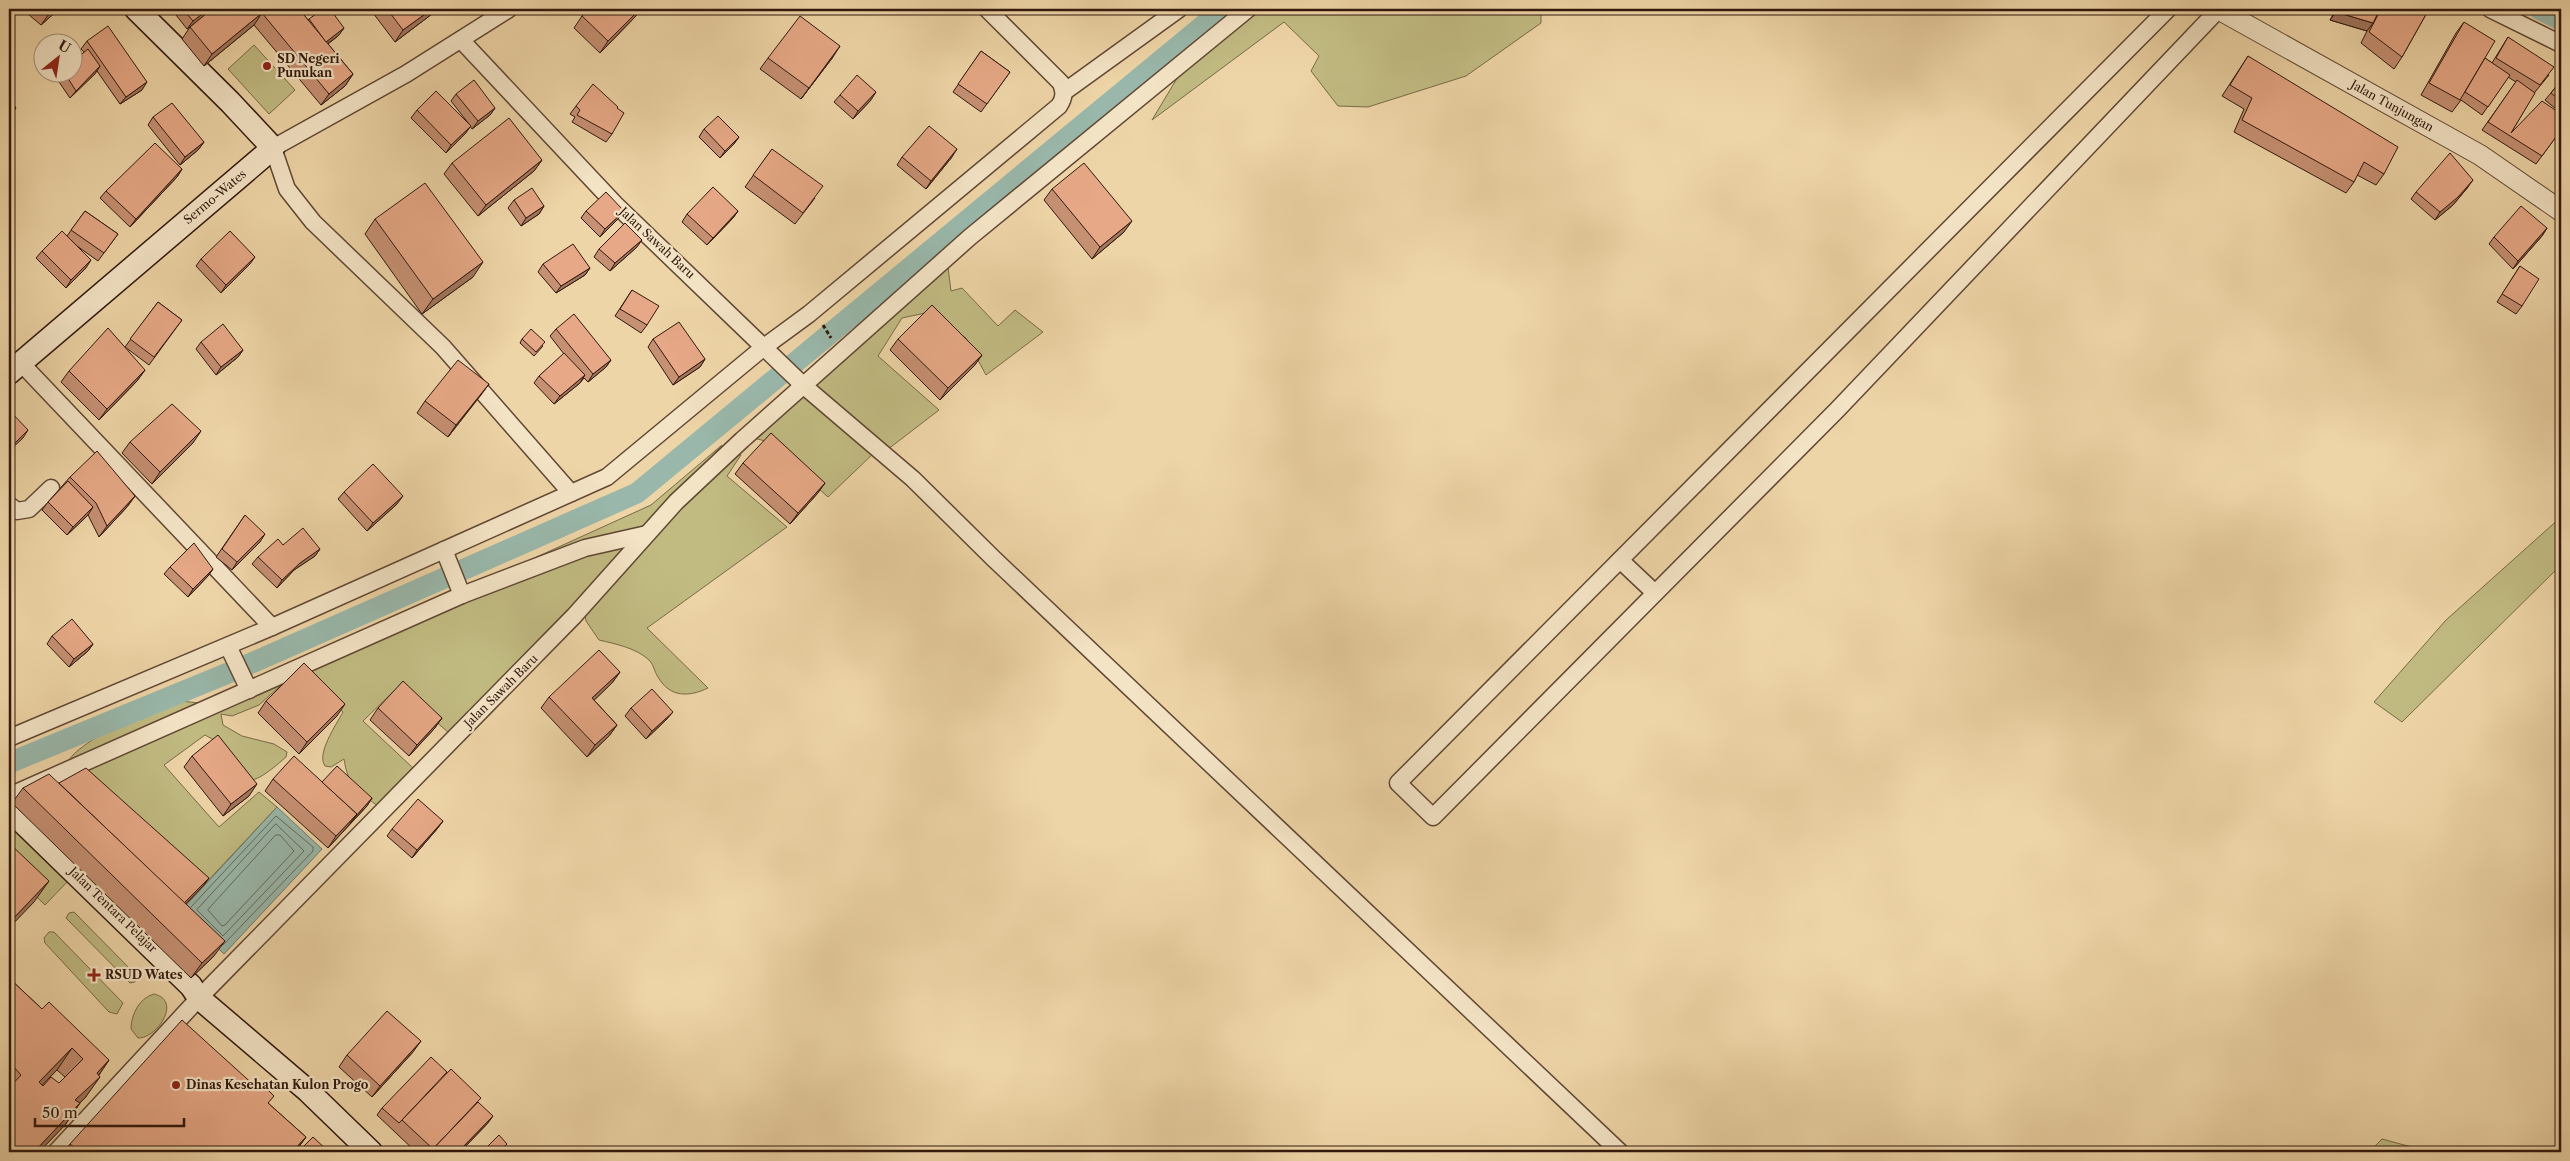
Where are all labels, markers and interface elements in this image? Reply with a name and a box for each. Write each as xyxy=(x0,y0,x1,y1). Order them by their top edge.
north arrow xyxy=(32,32,82,82)
text: U xyxy=(55,36,74,58)
place label: SD Negeri Punukan xyxy=(277,51,340,80)
marker: SD Negeri Punukan xyxy=(261,60,273,72)
street label: Jalan Tunjungan xyxy=(2346,76,2437,135)
street label: Sermo-Wates xyxy=(180,166,249,227)
street label: Jalan Sawah Baru xyxy=(615,202,699,282)
street label: Jalan Sawah Baru xyxy=(459,650,541,732)
street label: Jalan Tentara Pelajar xyxy=(65,862,161,956)
place label: RSUD Wates xyxy=(105,967,183,982)
marker: RSUD Wates xyxy=(87,968,101,982)
place label: Dinas Kesehatan Kulon Progo xyxy=(186,1077,369,1092)
marker: Dinas Kesehatan Kulon Progo xyxy=(170,1079,182,1091)
scale bar xyxy=(35,1096,184,1128)
text: 50 m xyxy=(42,1103,78,1122)

